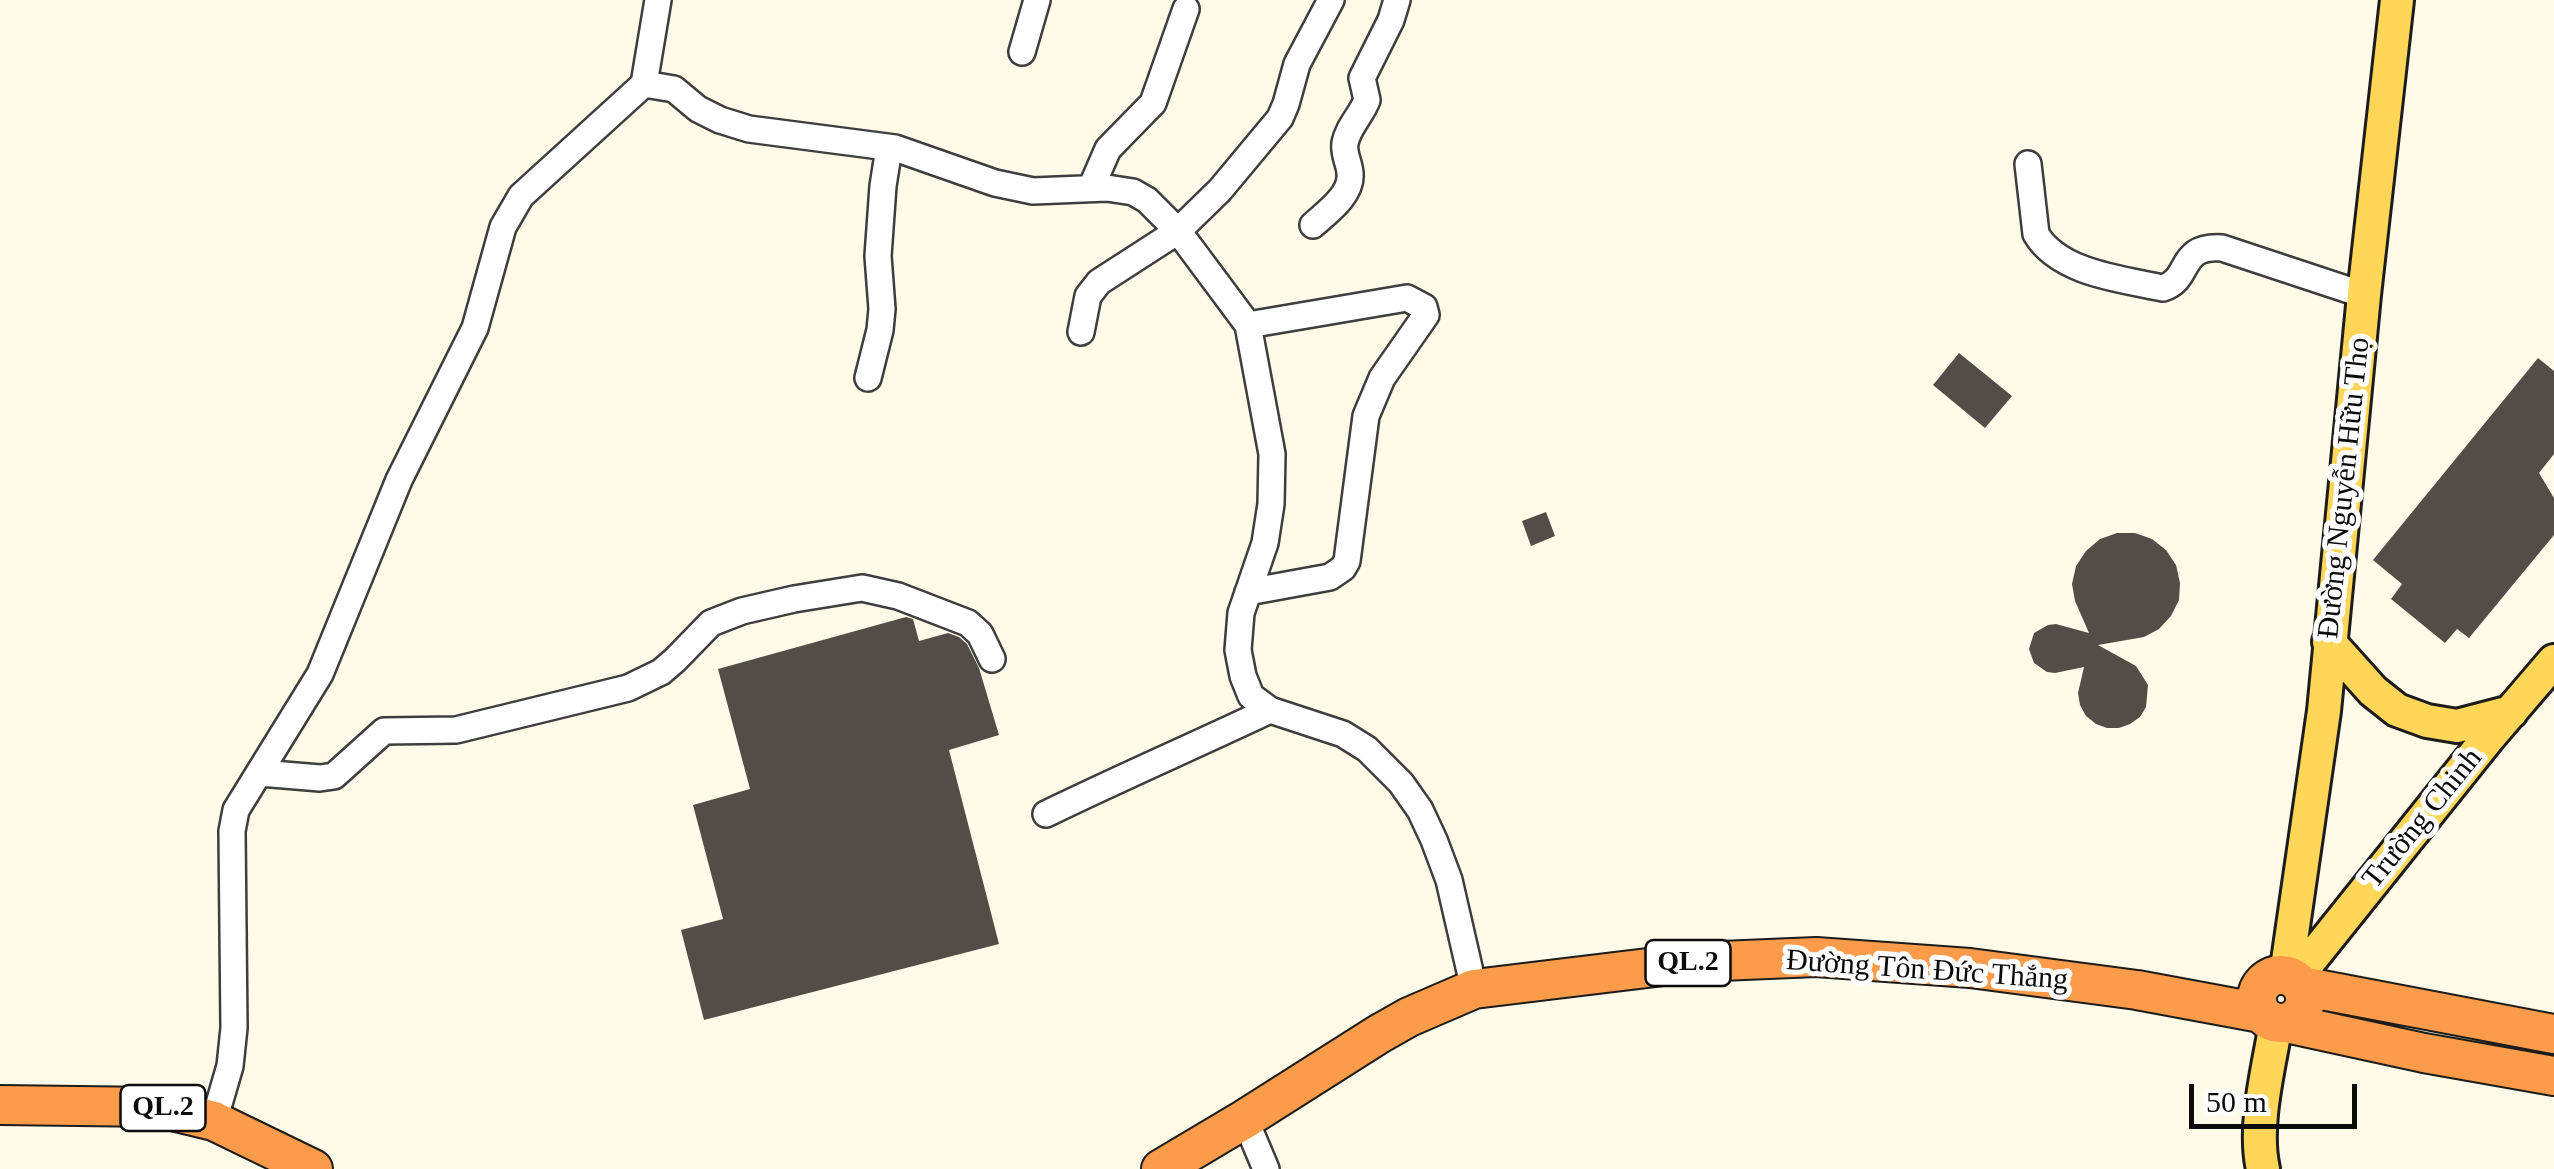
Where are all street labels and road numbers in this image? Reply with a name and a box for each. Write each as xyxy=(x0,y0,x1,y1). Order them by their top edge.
street label: Đường Nguyễn Hữu Thọ xyxy=(2311,336,2379,640)
street label: Trường Chinh xyxy=(2355,742,2491,896)
road number: QL.2 xyxy=(1646,940,1730,986)
street label: Đường Tôn Đức Thắng xyxy=(1785,943,2069,999)
road number: QL.2 xyxy=(120,1085,206,1131)

